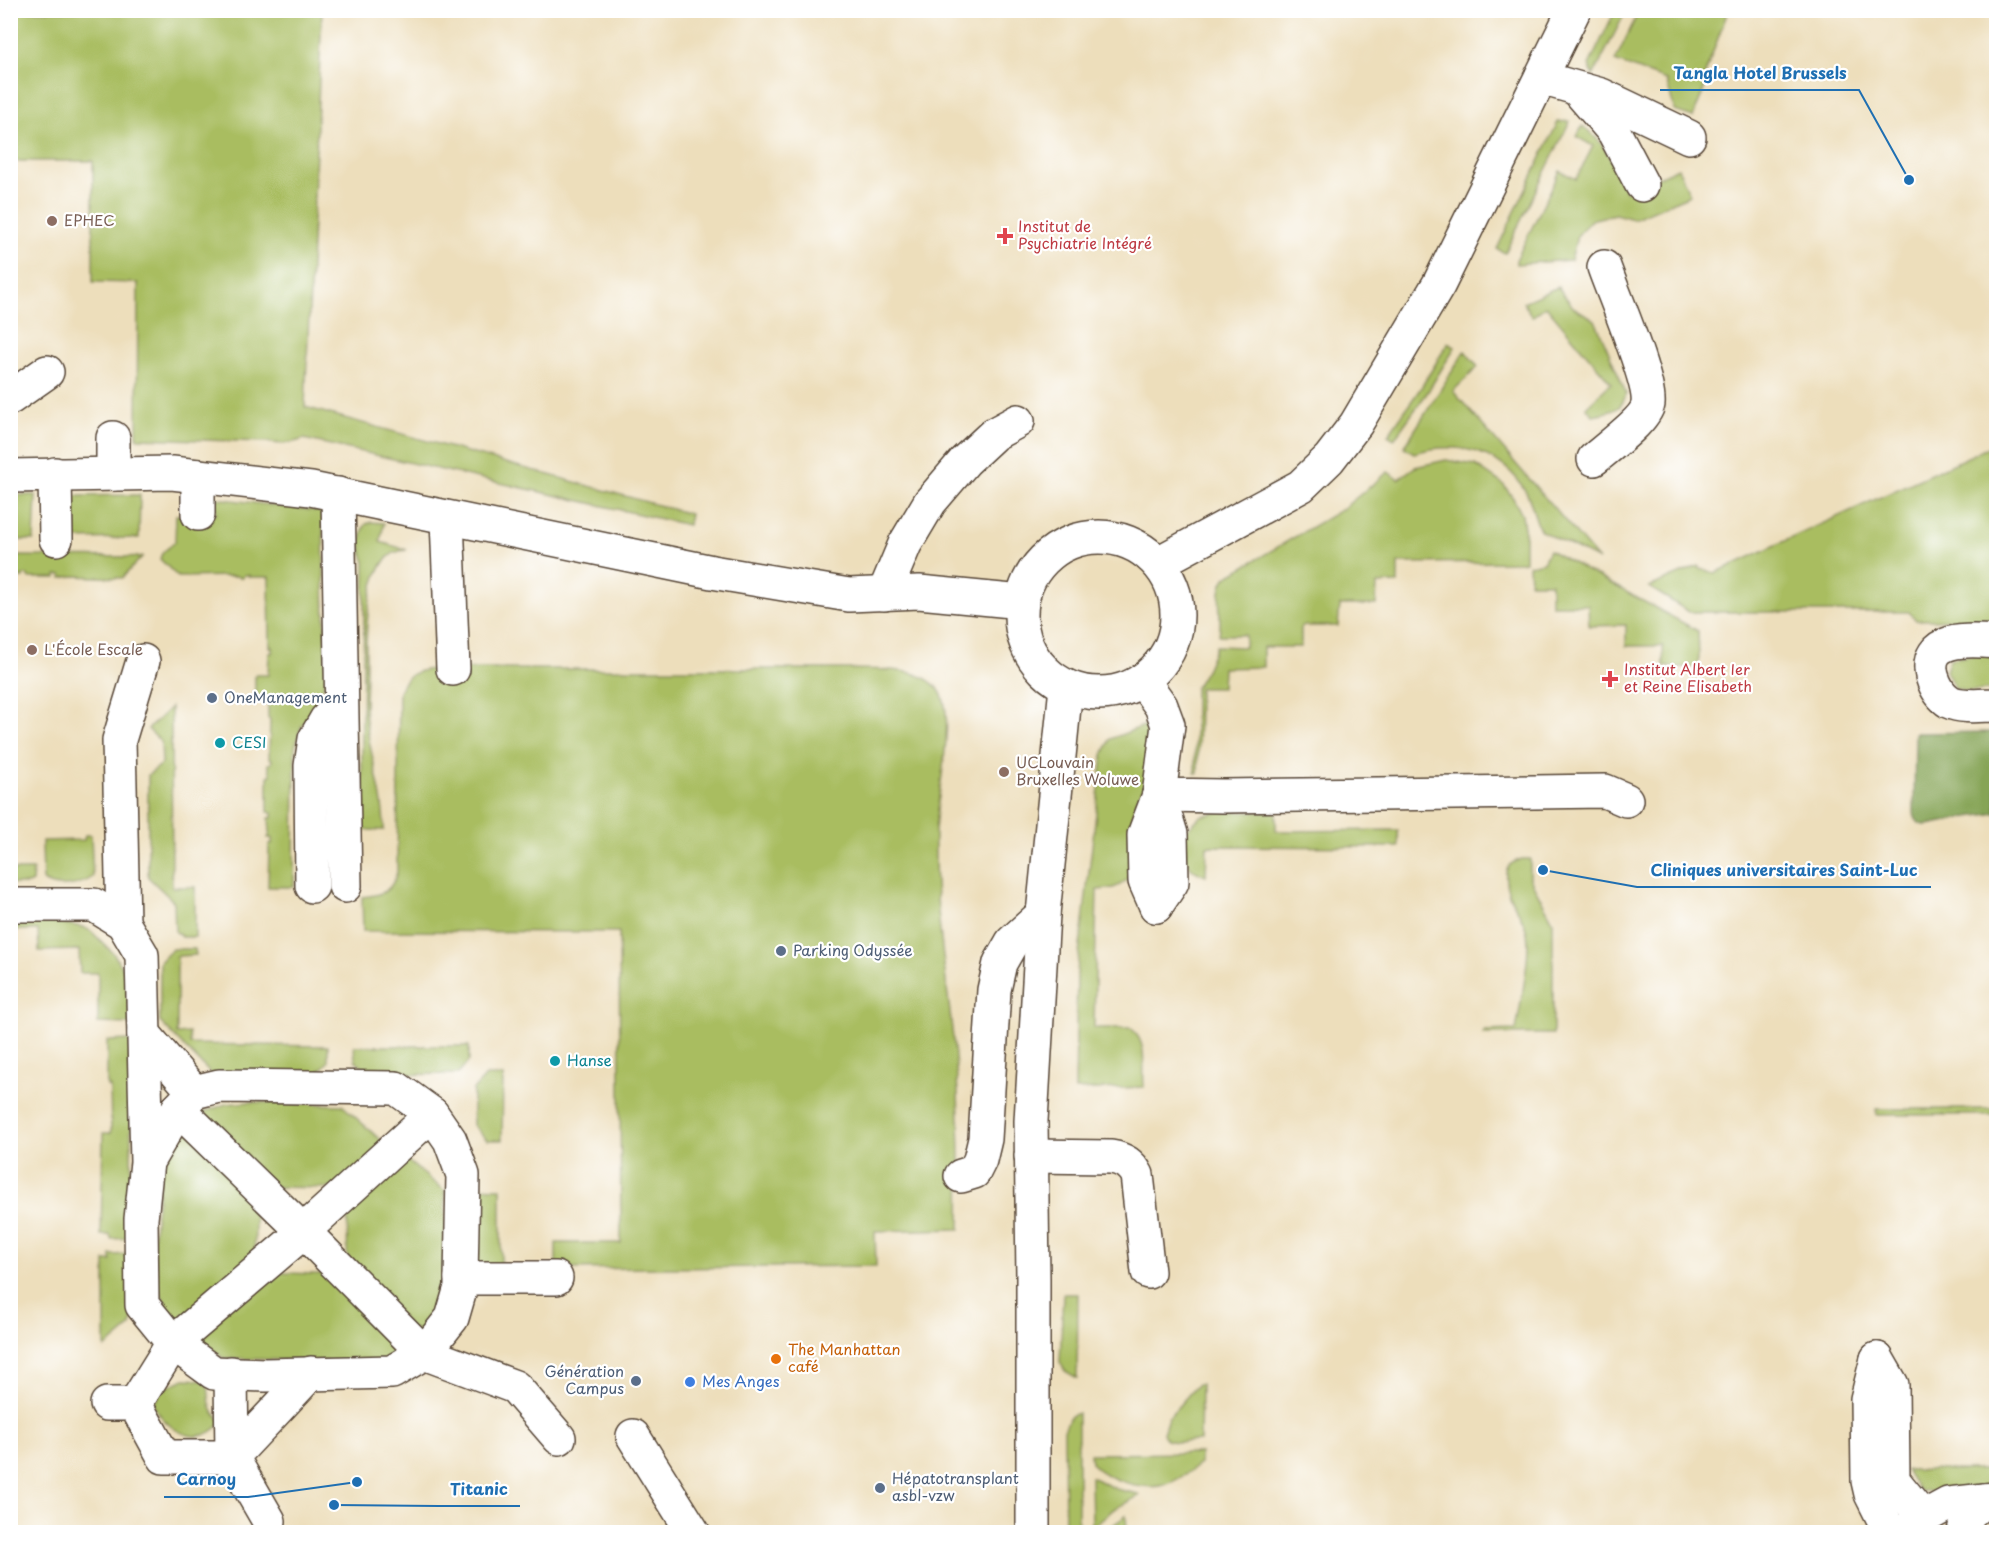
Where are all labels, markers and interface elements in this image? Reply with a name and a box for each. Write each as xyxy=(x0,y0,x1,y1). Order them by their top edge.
callout: Tangla Hotel Brussels xyxy=(1660,56,1859,90)
text: Tangla Hotel Brussels xyxy=(1673,60,1847,84)
place label: EPHEC xyxy=(64,208,115,231)
marker: EPHEC xyxy=(45,214,59,228)
place label: Institut de Psychiatrie Intégré xyxy=(1018,214,1152,254)
marker: Institut de Psychiatrie Intégré xyxy=(996,227,1014,245)
place label: L'École Escale xyxy=(44,637,143,660)
marker: L'École Escale xyxy=(25,643,39,657)
place label: Institut Albert Ier et Reine Elisabeth xyxy=(1624,657,1752,697)
marker: Institut Albert Ier et Reine Elisabeth xyxy=(1601,670,1619,688)
place label: OneManagement xyxy=(224,685,347,708)
marker: OneManagement xyxy=(205,691,219,705)
place label: CESI xyxy=(232,730,267,753)
marker: CESI xyxy=(213,736,227,750)
place label: UCLouvain Bruxelles Woluwe xyxy=(1016,750,1139,790)
marker: UCLouvain Bruxelles Woluwe xyxy=(997,765,1011,779)
callout: Cliniques universitaires Saint-Luc xyxy=(1637,853,1931,887)
text: Cliniques universitaires Saint-Luc xyxy=(1651,857,1918,881)
place label: Parking Odyssée xyxy=(793,938,913,961)
marker: Parking Odyssée xyxy=(774,944,788,958)
place label: Hanse xyxy=(567,1048,612,1071)
marker: Hanse xyxy=(548,1054,562,1068)
place label: The Manhattan café xyxy=(788,1337,901,1377)
marker: The Manhattan café xyxy=(769,1352,783,1366)
place label: Génération Campus xyxy=(544,1359,624,1399)
place label: Mes Anges xyxy=(702,1369,780,1392)
marker: Génération Campus xyxy=(629,1374,643,1388)
marker: Mes Anges xyxy=(683,1375,697,1389)
callout: Carnoy xyxy=(164,1463,248,1497)
text: Carnoy xyxy=(176,1466,236,1490)
place label: Hépatotransplant asbl-vzw xyxy=(892,1466,1019,1506)
callout: Titanic xyxy=(438,1472,520,1506)
text: Titanic xyxy=(450,1476,508,1500)
marker: Hépatotransplant asbl-vzw xyxy=(873,1481,887,1495)

